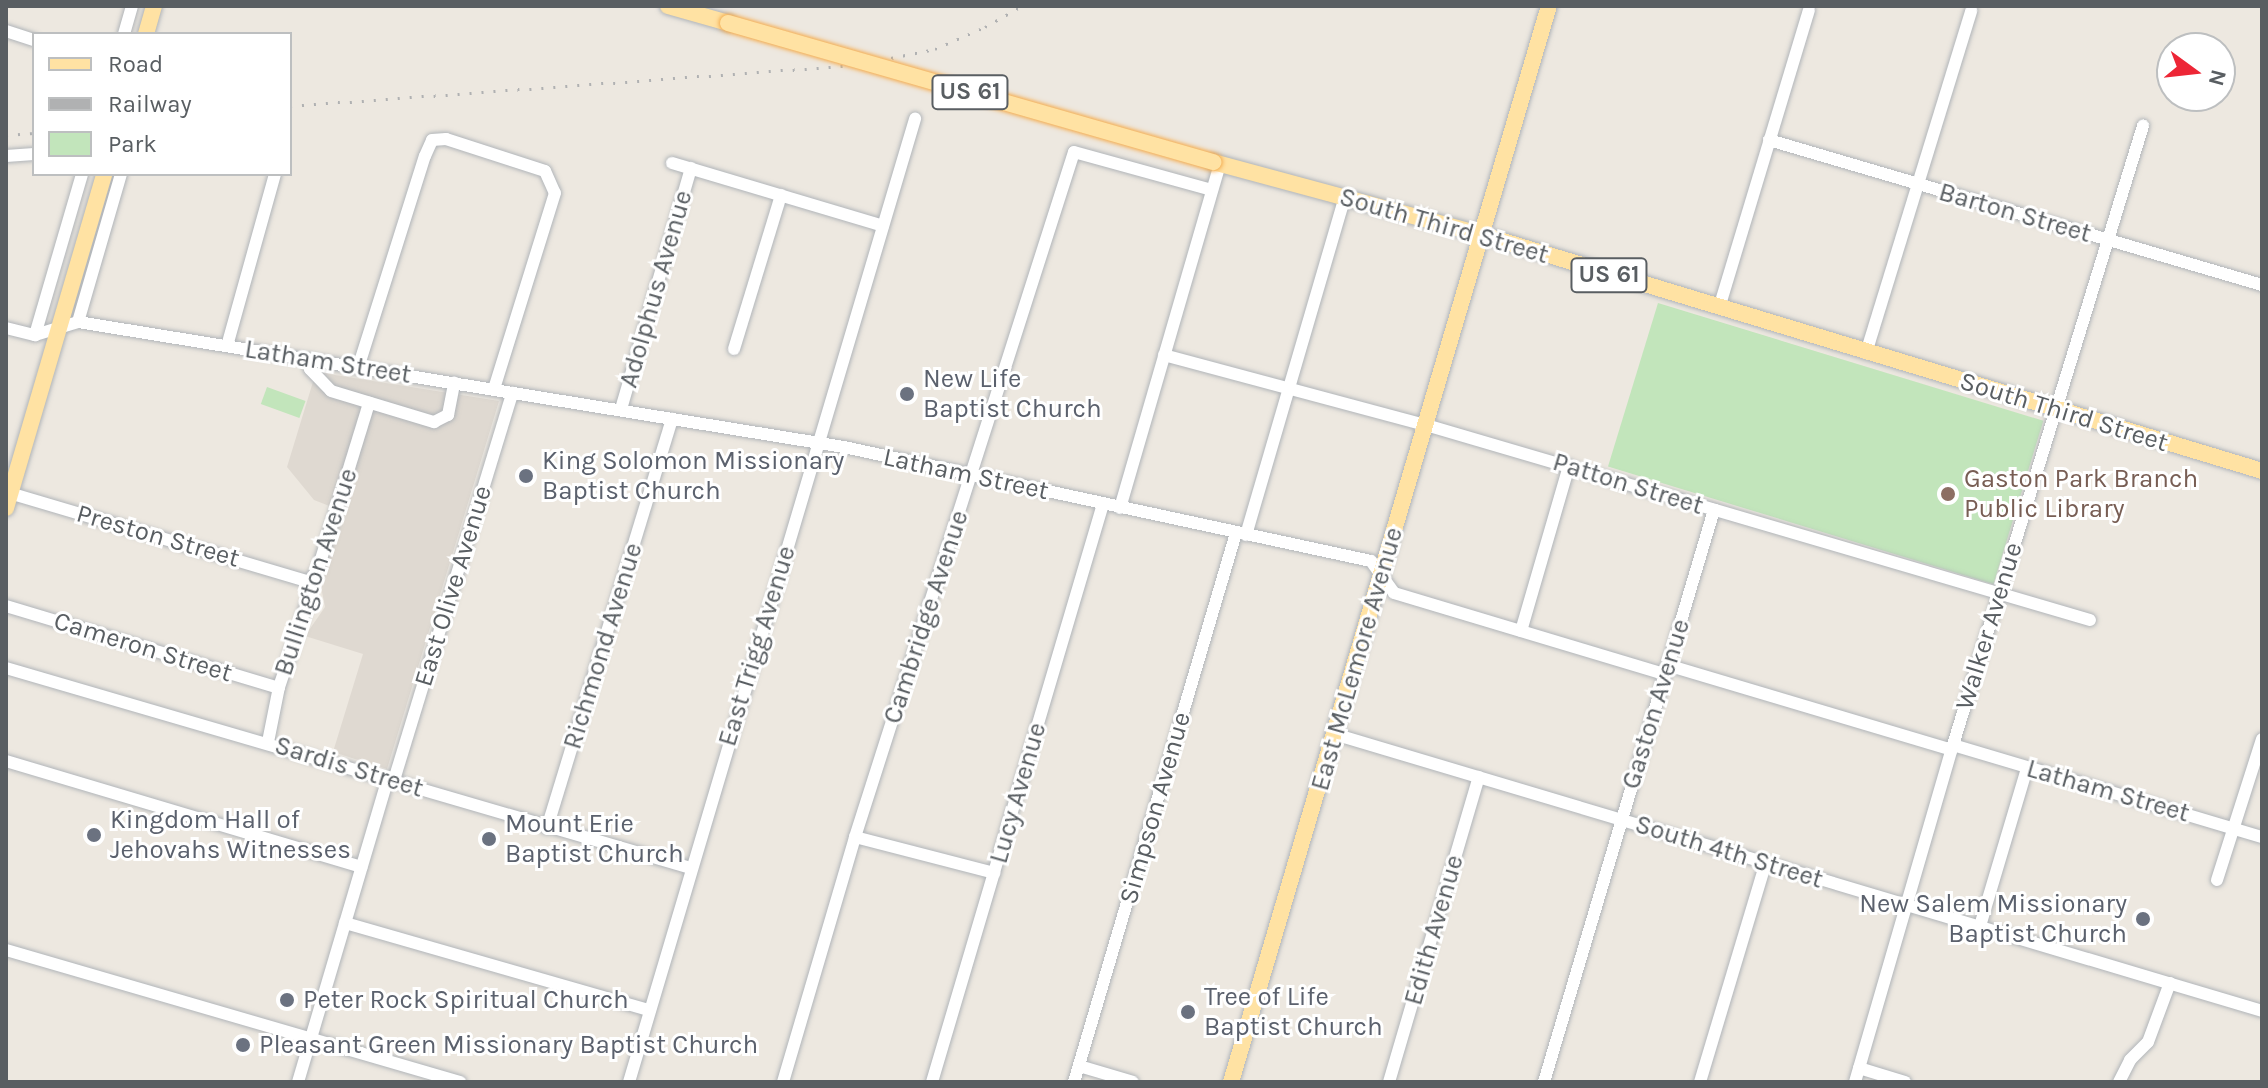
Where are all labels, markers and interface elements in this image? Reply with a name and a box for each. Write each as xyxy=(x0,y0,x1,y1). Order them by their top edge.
legend xyxy=(32,32,292,176)
north arrow xyxy=(2156,32,2236,112)
text: Road xyxy=(108,50,163,78)
text: N xyxy=(2203,67,2232,89)
road number: US 61 xyxy=(930,72,1010,112)
text: Railway xyxy=(108,90,192,118)
text: Park xyxy=(108,130,157,158)
street label: Barton Street xyxy=(1935,176,2095,250)
street label: South Third Street xyxy=(1336,181,1552,271)
street label: Adolphus Avenue xyxy=(613,187,699,391)
road number: US 61 xyxy=(1569,255,1649,295)
street label: Latham Street xyxy=(243,333,413,391)
place label: New Life Baptist Church xyxy=(923,363,1102,424)
street label: South Third Street xyxy=(1956,365,2172,459)
marker: New Life Baptist Church xyxy=(898,385,916,403)
street label: Latham Street xyxy=(881,441,1051,507)
place label: King Solomon Missionary Baptist Church xyxy=(542,445,844,506)
street label: Patton Street xyxy=(1549,446,1707,522)
place label: Gaston Park Branch Public Library xyxy=(1964,463,2198,524)
street label: Bullington Avenue xyxy=(268,464,364,680)
marker: King Solomon Missionary Baptist Church xyxy=(517,467,535,485)
street label: East Olive Avenue xyxy=(408,482,498,690)
marker: Gaston Park Branch Public Library xyxy=(1939,485,1957,503)
street label: Preston Street xyxy=(73,498,243,574)
street label: Cambridge Avenue xyxy=(877,506,975,728)
street label: East McLemore Avenue xyxy=(1304,524,1410,794)
street label: Richmond Avenue xyxy=(557,539,649,753)
street label: Walker Avenue xyxy=(1949,539,2029,713)
street label: East Trigg Avenue xyxy=(712,542,802,750)
street label: Cameron Street xyxy=(50,605,236,689)
street label: Gaston Avenue xyxy=(1615,615,1697,793)
street label: Simpson Avenue xyxy=(1113,708,1197,908)
street label: Lucy Avenue xyxy=(983,719,1053,867)
street label: Sardis Street xyxy=(271,730,427,804)
street label: Latham Street xyxy=(2023,753,2193,829)
place label: Kingdom Hall of Jehovahs Witnesses xyxy=(110,804,351,866)
place label: Mount Erie Baptist Church xyxy=(505,808,684,870)
street label: South 4th Street xyxy=(1631,809,1827,895)
marker: Kingdom Hall of Jehovahs Witnesses xyxy=(85,826,103,844)
marker: Mount Erie Baptist Church xyxy=(480,830,498,848)
street label: Edith Avenue xyxy=(1398,851,1470,1009)
place label: New Salem Missionary Baptist Church xyxy=(1859,888,2127,950)
marker: New Salem Missionary Baptist Church xyxy=(2134,910,2152,928)
place label: Tree of Life Baptist Church xyxy=(1204,981,1383,1042)
place label: Peter Rock Spiritual Church xyxy=(303,984,629,1016)
marker: Peter Rock Spiritual Church xyxy=(278,991,296,1009)
marker: Tree of Life Baptist Church xyxy=(1179,1003,1197,1021)
place label: Pleasant Green Missionary Baptist Church xyxy=(259,1029,758,1061)
marker: Pleasant Green Missionary Baptist Church xyxy=(234,1036,252,1054)

